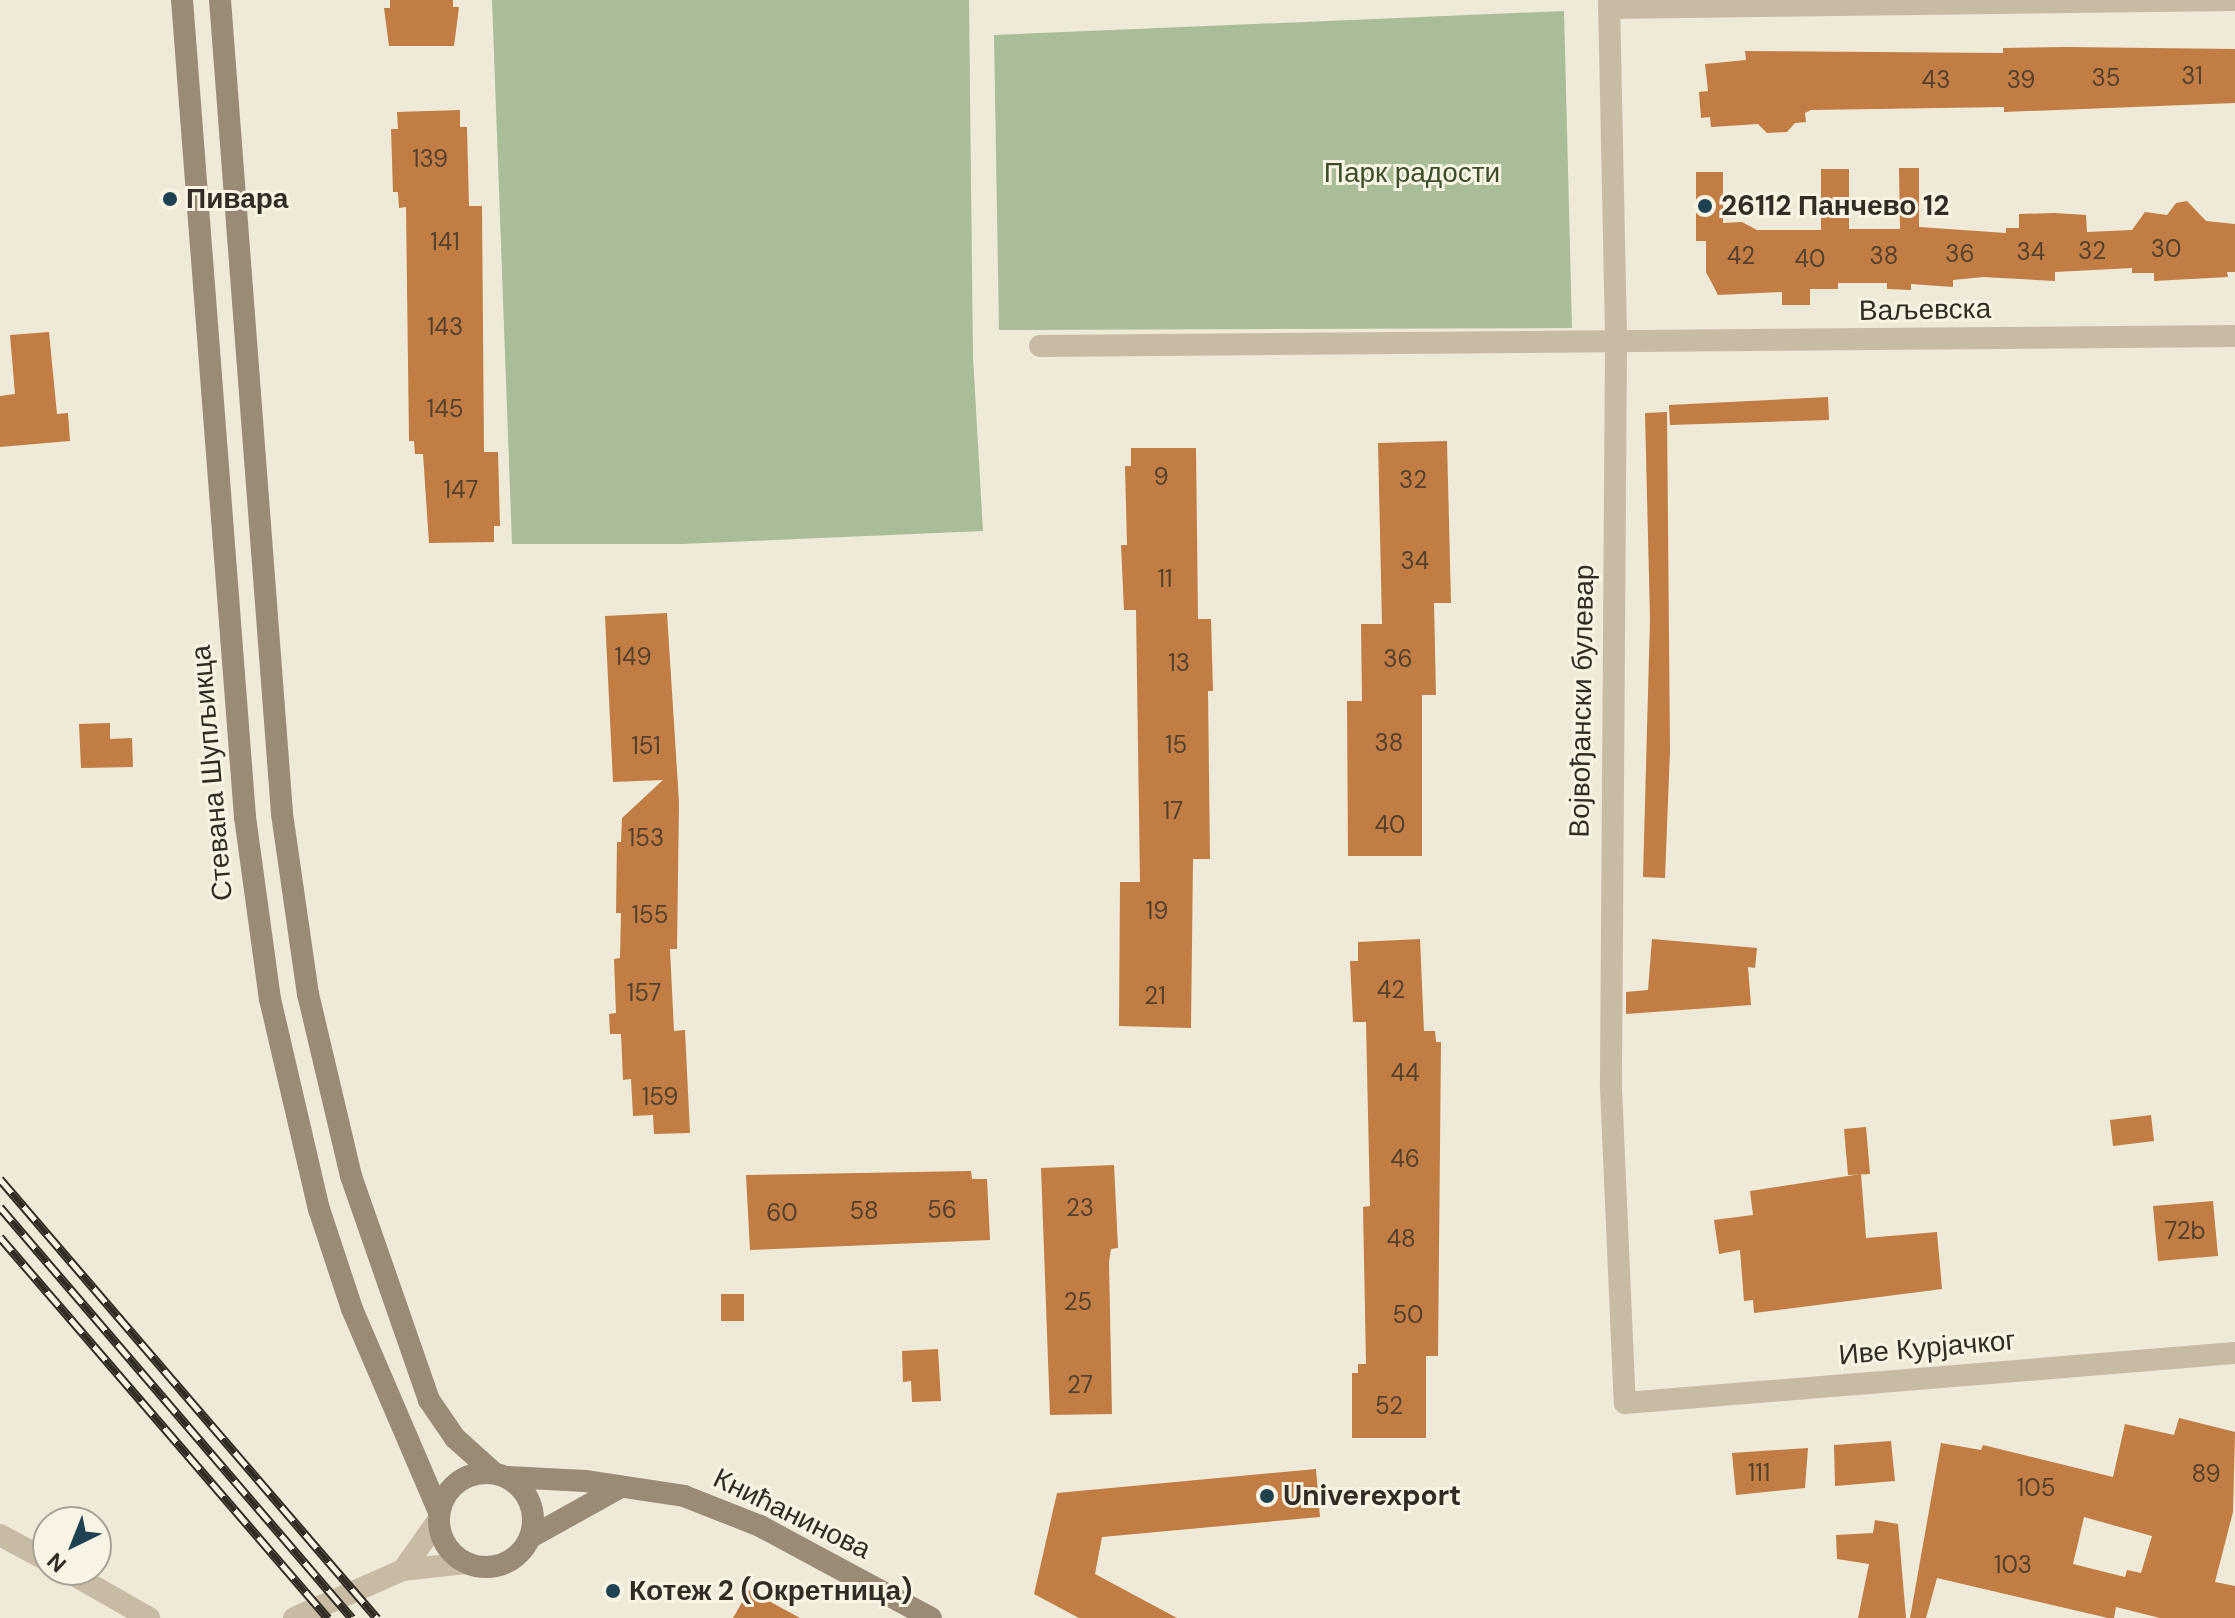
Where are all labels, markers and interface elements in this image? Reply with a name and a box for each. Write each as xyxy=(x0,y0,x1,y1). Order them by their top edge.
house number: 31 xyxy=(2181,62,2203,90)
house number: 35 xyxy=(2092,64,2120,92)
house number: 43 xyxy=(1922,66,1950,94)
house number: 39 xyxy=(2007,66,2035,94)
house number: 139 xyxy=(412,145,448,173)
park label: Парк радости xyxy=(1324,156,1500,190)
place label: Пивара xyxy=(186,182,288,216)
place label: 26112 Панчево 12 xyxy=(1721,189,1949,223)
marker: Пивара xyxy=(161,190,179,208)
marker: 26112 Панчево 12 xyxy=(1696,197,1714,215)
house number: 141 xyxy=(430,228,460,256)
house number: 30 xyxy=(2151,235,2181,263)
house number: 32 xyxy=(2078,237,2106,265)
house number: 34 xyxy=(2017,238,2045,266)
house number: 36 xyxy=(1945,240,1975,268)
house number: 42 xyxy=(1727,242,1755,270)
house number: 38 xyxy=(1870,242,1898,270)
house number: 40 xyxy=(1795,245,1825,273)
street label: Ваљевска xyxy=(1859,292,1991,328)
house number: 143 xyxy=(427,313,463,341)
house number: 145 xyxy=(427,395,463,423)
house number: 9 xyxy=(1153,463,1169,491)
house number: 32 xyxy=(1399,466,1427,494)
house number: 147 xyxy=(444,476,478,504)
house number: 34 xyxy=(1401,547,1429,575)
street label: Војвођански булевар xyxy=(1563,564,1601,838)
house number: 11 xyxy=(1158,565,1172,593)
house number: 149 xyxy=(614,643,652,671)
street label: Стевана Шупљикца xyxy=(184,644,240,902)
house number: 36 xyxy=(1383,645,1413,673)
house number: 13 xyxy=(1168,649,1190,677)
house number: 38 xyxy=(1375,729,1403,757)
house number: 15 xyxy=(1165,731,1187,759)
house number: 151 xyxy=(631,732,661,760)
house number: 17 xyxy=(1163,797,1183,825)
house number: 40 xyxy=(1375,811,1405,839)
house number: 153 xyxy=(628,824,664,852)
house number: 19 xyxy=(1146,897,1168,925)
house number: 155 xyxy=(632,901,668,929)
house number: 42 xyxy=(1377,976,1405,1004)
house number: 157 xyxy=(627,979,661,1007)
house number: 21 xyxy=(1144,982,1166,1010)
house number: 44 xyxy=(1390,1059,1420,1087)
house number: 159 xyxy=(642,1083,678,1111)
house number: 46 xyxy=(1390,1145,1420,1173)
house number: 23 xyxy=(1066,1194,1094,1222)
house number: 56 xyxy=(927,1196,957,1224)
house number: 58 xyxy=(849,1197,879,1225)
house number: 60 xyxy=(766,1199,798,1227)
house number: 72b xyxy=(2164,1217,2206,1245)
house number: 48 xyxy=(1386,1225,1416,1253)
house number: 25 xyxy=(1064,1288,1092,1316)
house number: 50 xyxy=(1392,1301,1424,1329)
street label: Иве Курјачког xyxy=(1837,1324,2017,1372)
house number: 27 xyxy=(1067,1371,1093,1399)
house number: 52 xyxy=(1375,1392,1403,1420)
house number: 111 xyxy=(1748,1459,1770,1487)
house number: 89 xyxy=(2192,1460,2220,1488)
street label: Книћанинова xyxy=(708,1461,876,1567)
house number: 105 xyxy=(2017,1474,2055,1502)
place label: Univerexport xyxy=(1283,1479,1461,1513)
marker: Univerexport xyxy=(1258,1487,1276,1505)
north arrow xyxy=(32,1506,112,1586)
text: N xyxy=(41,1546,72,1579)
house number: 103 xyxy=(1994,1551,2032,1579)
place label: Котеж 2 (Окретница) xyxy=(629,1574,912,1608)
marker: Котеж 2 (Окретница) xyxy=(604,1582,622,1600)

